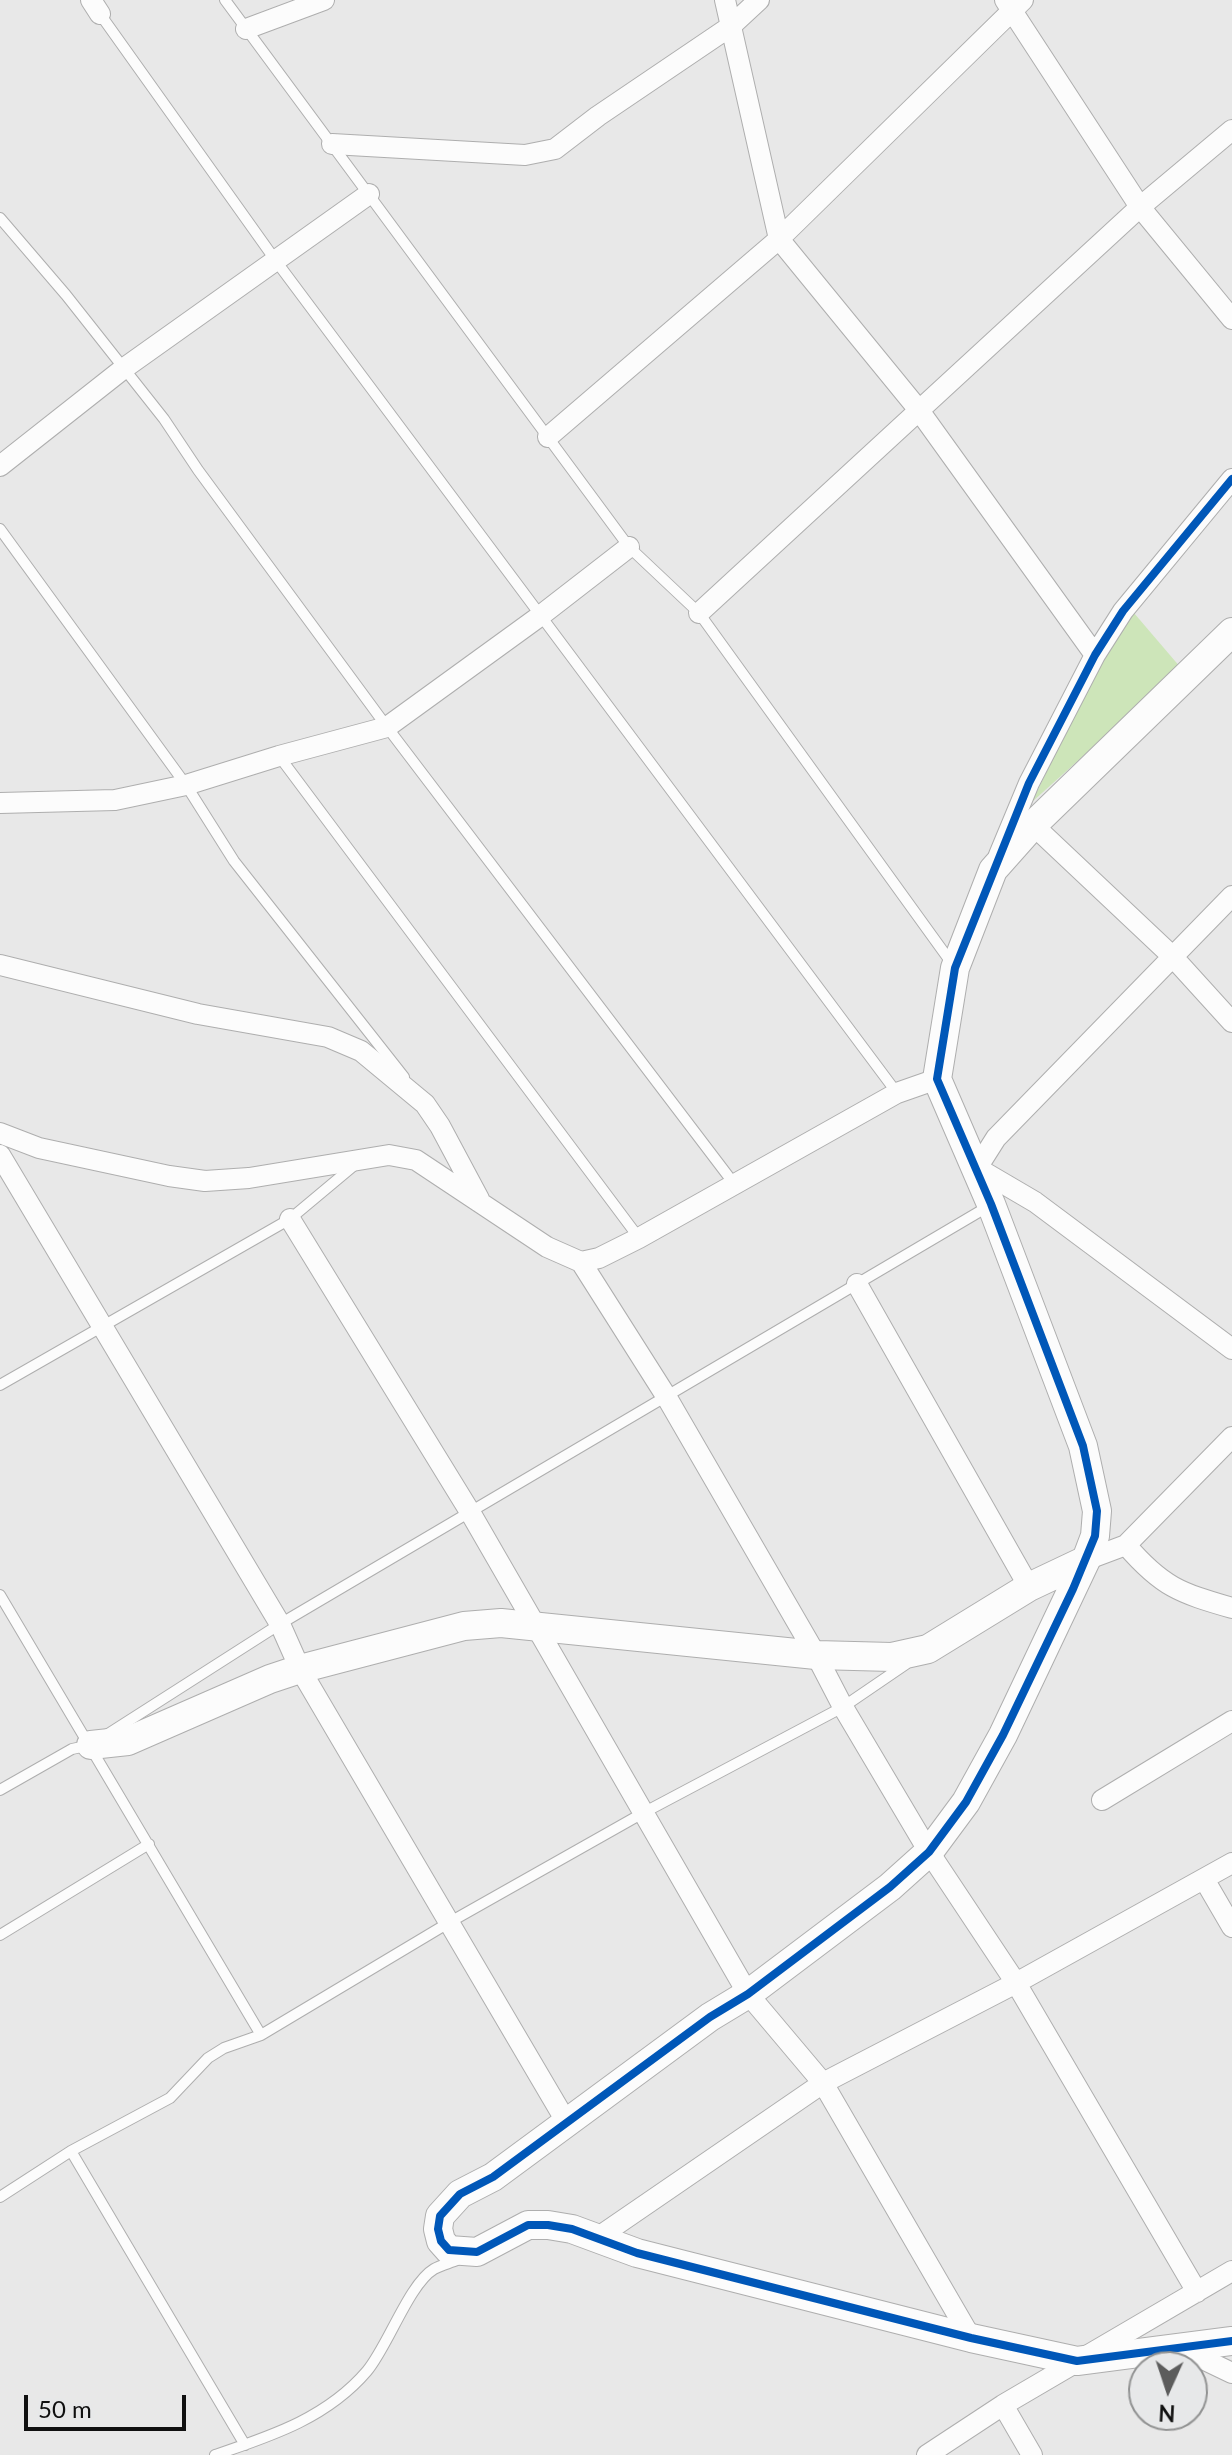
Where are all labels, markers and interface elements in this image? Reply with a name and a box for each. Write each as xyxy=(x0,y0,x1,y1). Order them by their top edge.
north arrow xyxy=(1128,2351,1208,2431)
scale bar xyxy=(28,2379,190,2429)
text: 50 m xyxy=(38,2394,92,2423)
text: N xyxy=(1158,2400,1176,2427)

